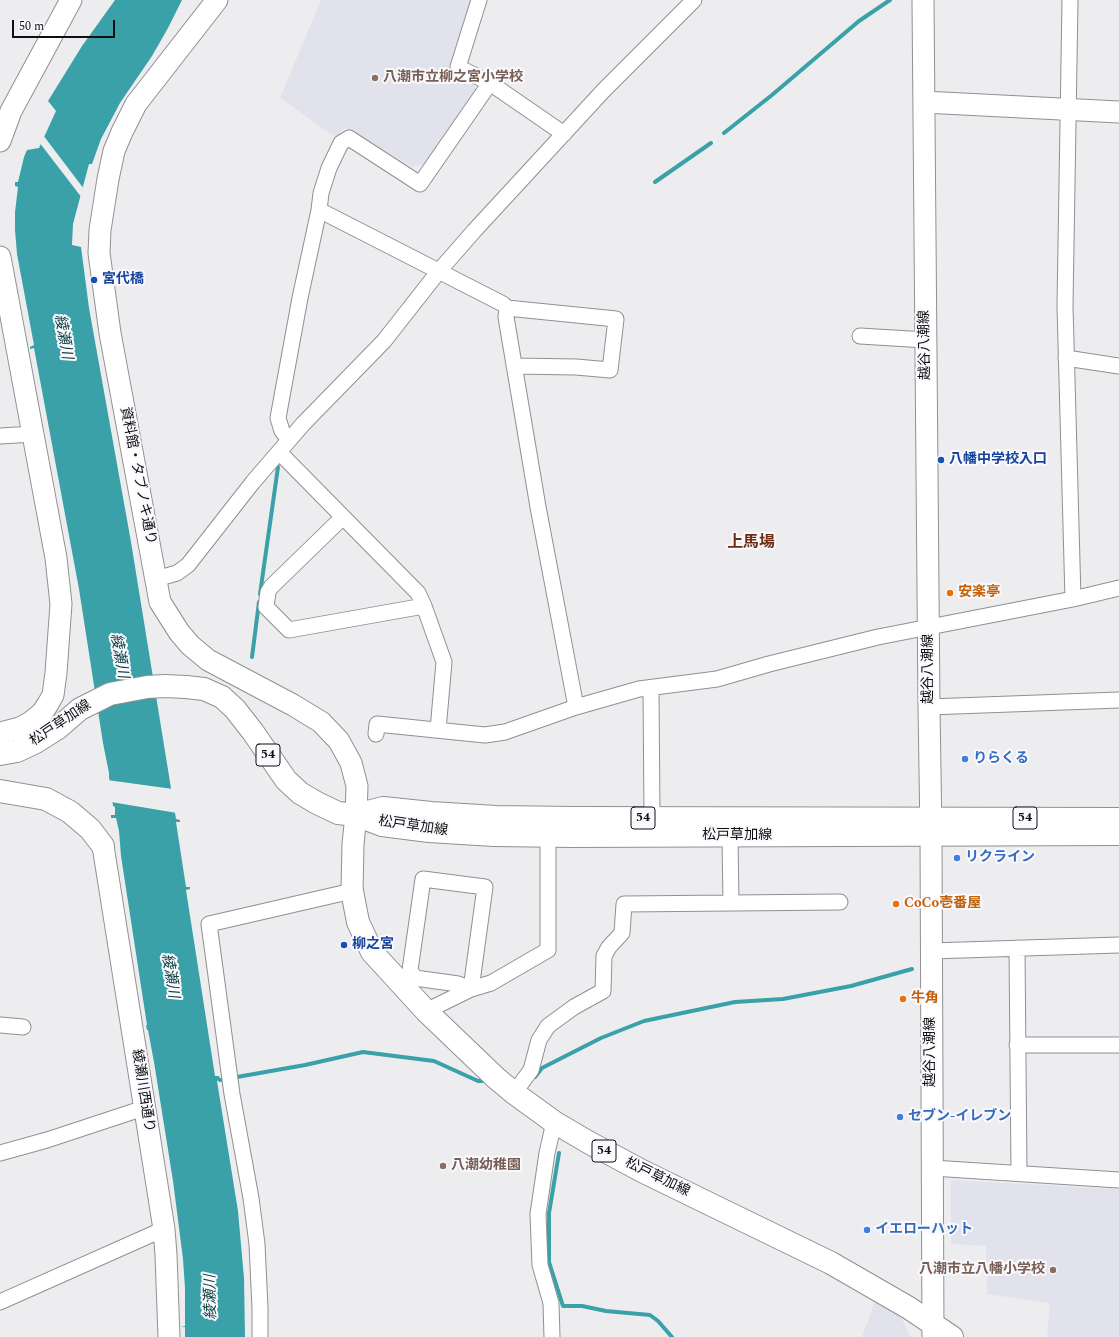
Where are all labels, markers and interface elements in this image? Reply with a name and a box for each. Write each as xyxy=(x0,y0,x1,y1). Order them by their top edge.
scale bar xyxy=(14,12,117,38)
text: 50 m xyxy=(19,17,44,36)
place label: 八潮市立柳之宮小学校 xyxy=(383,70,523,86)
marker: 八潮市立柳之宮小学校 xyxy=(370,73,380,83)
place label: 宮代橋 xyxy=(102,272,144,288)
marker: 宮代橋 xyxy=(89,275,99,285)
street label: 越谷八潮線 xyxy=(917,310,935,380)
water label: 綾瀬川 xyxy=(49,313,75,361)
street label: 資料館・タブノキ通り xyxy=(115,406,159,546)
place label: 八幡中学校入口 xyxy=(949,452,1047,468)
marker: 八幡中学校入口 xyxy=(936,455,946,465)
district label: 上馬場 xyxy=(727,534,775,554)
place label: 安楽亭 xyxy=(958,585,1000,601)
marker: 安楽亭 xyxy=(945,588,955,598)
water label: 綾瀬川 xyxy=(105,632,131,680)
street label: 越谷八潮線 xyxy=(921,634,937,704)
street label: 松戸草加線 xyxy=(27,697,95,751)
road number: 54 xyxy=(256,744,280,766)
place label: りらくる xyxy=(973,751,1029,767)
marker: りらくる xyxy=(960,754,970,764)
road number: 54 xyxy=(631,807,655,829)
road number: 54 xyxy=(1013,807,1037,829)
street label: 松戸草加線 xyxy=(377,814,449,840)
street label: 松戸草加線 xyxy=(702,828,772,844)
place label: リクライン xyxy=(965,850,1035,866)
marker: リクライン xyxy=(952,853,962,863)
place label: CoCo壱番屋 xyxy=(904,896,981,912)
marker: CoCo壱番屋 xyxy=(891,899,901,909)
place label: 柳之宮 xyxy=(352,937,394,953)
marker: 柳之宮 xyxy=(339,940,349,950)
water label: 綾瀬川 xyxy=(157,952,181,1000)
place label: 牛角 xyxy=(911,991,939,1007)
marker: 牛角 xyxy=(898,994,908,1004)
street label: 越谷八潮線 xyxy=(923,1017,939,1087)
street label: 綾瀬川西通り xyxy=(127,1048,157,1134)
place label: セブン-イレブン xyxy=(908,1109,1011,1125)
marker: セブン-イレブン xyxy=(895,1112,905,1122)
road number: 54 xyxy=(592,1140,616,1162)
street label: 松戸草加線 xyxy=(622,1155,692,1201)
place label: 八潮幼稚園 xyxy=(451,1158,521,1174)
marker: 八潮幼稚園 xyxy=(438,1161,448,1171)
place label: イエローハット xyxy=(875,1222,973,1238)
marker: イエローハット xyxy=(862,1225,872,1235)
place label: 八潮市立八幡小学校 xyxy=(919,1262,1045,1278)
marker: 八潮市立八幡小学校 xyxy=(1048,1265,1058,1275)
water label: 綾瀬川 xyxy=(203,1274,221,1320)

